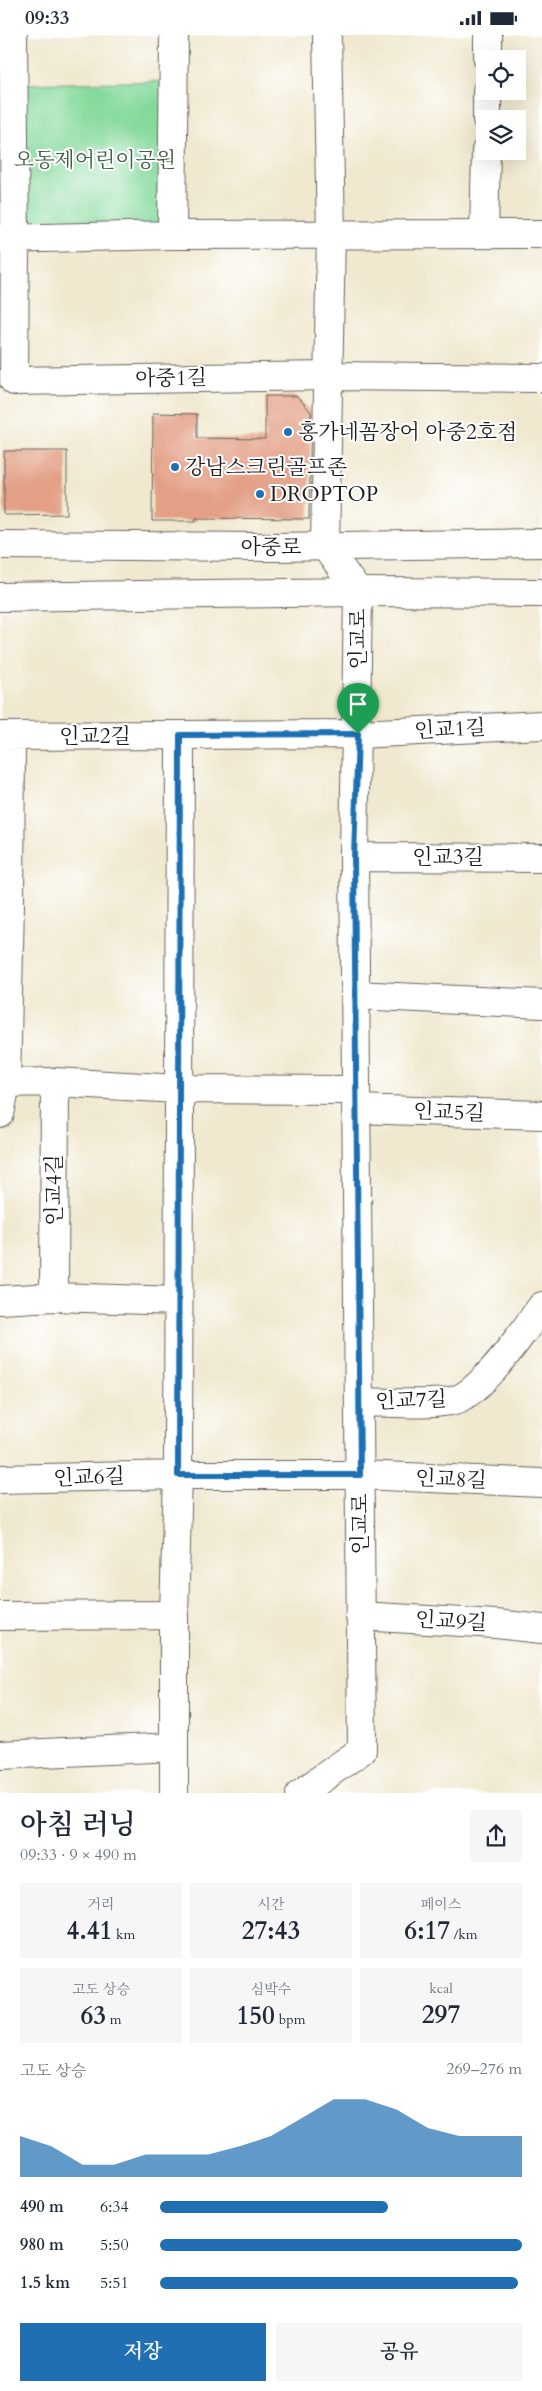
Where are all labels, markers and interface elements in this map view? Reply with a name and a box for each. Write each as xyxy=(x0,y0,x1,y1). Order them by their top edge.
text: 09:33 xyxy=(25,5,69,31)
map controls xyxy=(476,50,526,160)
button: locate xyxy=(476,50,526,100)
button: layers xyxy=(476,110,526,160)
park label: 오동제어린이공원 xyxy=(14,146,176,175)
street label: 아중1길 xyxy=(135,363,207,394)
place label: 홍가네꼼장어 아중2호점 xyxy=(298,418,517,447)
marker: 홍가네꼼장어 아중2호점 xyxy=(282,426,294,438)
place label: 강남스크린골프존 xyxy=(185,453,347,482)
marker: 강남스크린골프존 xyxy=(169,461,181,473)
place label: DROPTOP xyxy=(270,480,378,509)
marker: DROPTOP xyxy=(254,488,266,500)
street label: 아중로 xyxy=(241,533,301,562)
street label: 인교로 xyxy=(344,609,373,669)
pin xyxy=(337,683,379,734)
icon: arrive xyxy=(344,690,372,718)
street label: 인교1길 xyxy=(414,713,487,746)
street label: 인교2길 xyxy=(59,722,131,751)
street label: 인교3길 xyxy=(412,843,484,872)
street label: 인교5길 xyxy=(413,1097,485,1128)
street label: 인교4길 xyxy=(40,1154,69,1226)
street label: 인교7길 xyxy=(375,1385,447,1416)
street label: 인교6길 xyxy=(53,1462,125,1493)
street label: 인교8길 xyxy=(415,1464,487,1495)
street label: 인교로 xyxy=(346,1494,375,1554)
street label: 인교9길 xyxy=(414,1605,487,1638)
text: 아침 러닝 xyxy=(20,1806,136,1844)
button: share xyxy=(470,1810,522,1862)
text: 09:33 · 9 × 490 m xyxy=(20,1844,137,1866)
text: 거리 xyxy=(87,1895,115,1914)
text: 시간 xyxy=(257,1895,285,1914)
text: 페이스 xyxy=(421,1895,461,1914)
text: 4.41 xyxy=(67,1914,112,1948)
text: 27:43 xyxy=(242,1914,300,1948)
text: 6:17 xyxy=(404,1914,450,1948)
text: km xyxy=(112,1925,135,1944)
text: /km xyxy=(450,1925,478,1944)
text: kcal xyxy=(429,1979,453,1998)
text: 고도 상승 xyxy=(72,1980,130,1999)
text: 심박수 xyxy=(251,1980,291,1999)
text: 297 xyxy=(422,1998,460,2032)
text: 63 xyxy=(80,1999,106,2033)
text: 150 xyxy=(237,1999,275,2033)
text: m xyxy=(106,2010,122,2029)
text: bpm xyxy=(275,2010,306,2029)
text: 269–276 m xyxy=(446,2058,522,2080)
text: 고도 상승 xyxy=(20,2060,86,2082)
text: 490 m xyxy=(20,2196,64,2218)
text: 6:34 xyxy=(100,2196,129,2218)
text: 980 m xyxy=(20,2234,64,2256)
text: 5:50 xyxy=(100,2234,129,2256)
text: 1.5 km xyxy=(20,2272,70,2294)
text: 5:51 xyxy=(100,2272,129,2294)
button: 저장 xyxy=(20,2323,266,2381)
button: 공유 xyxy=(276,2323,522,2381)

